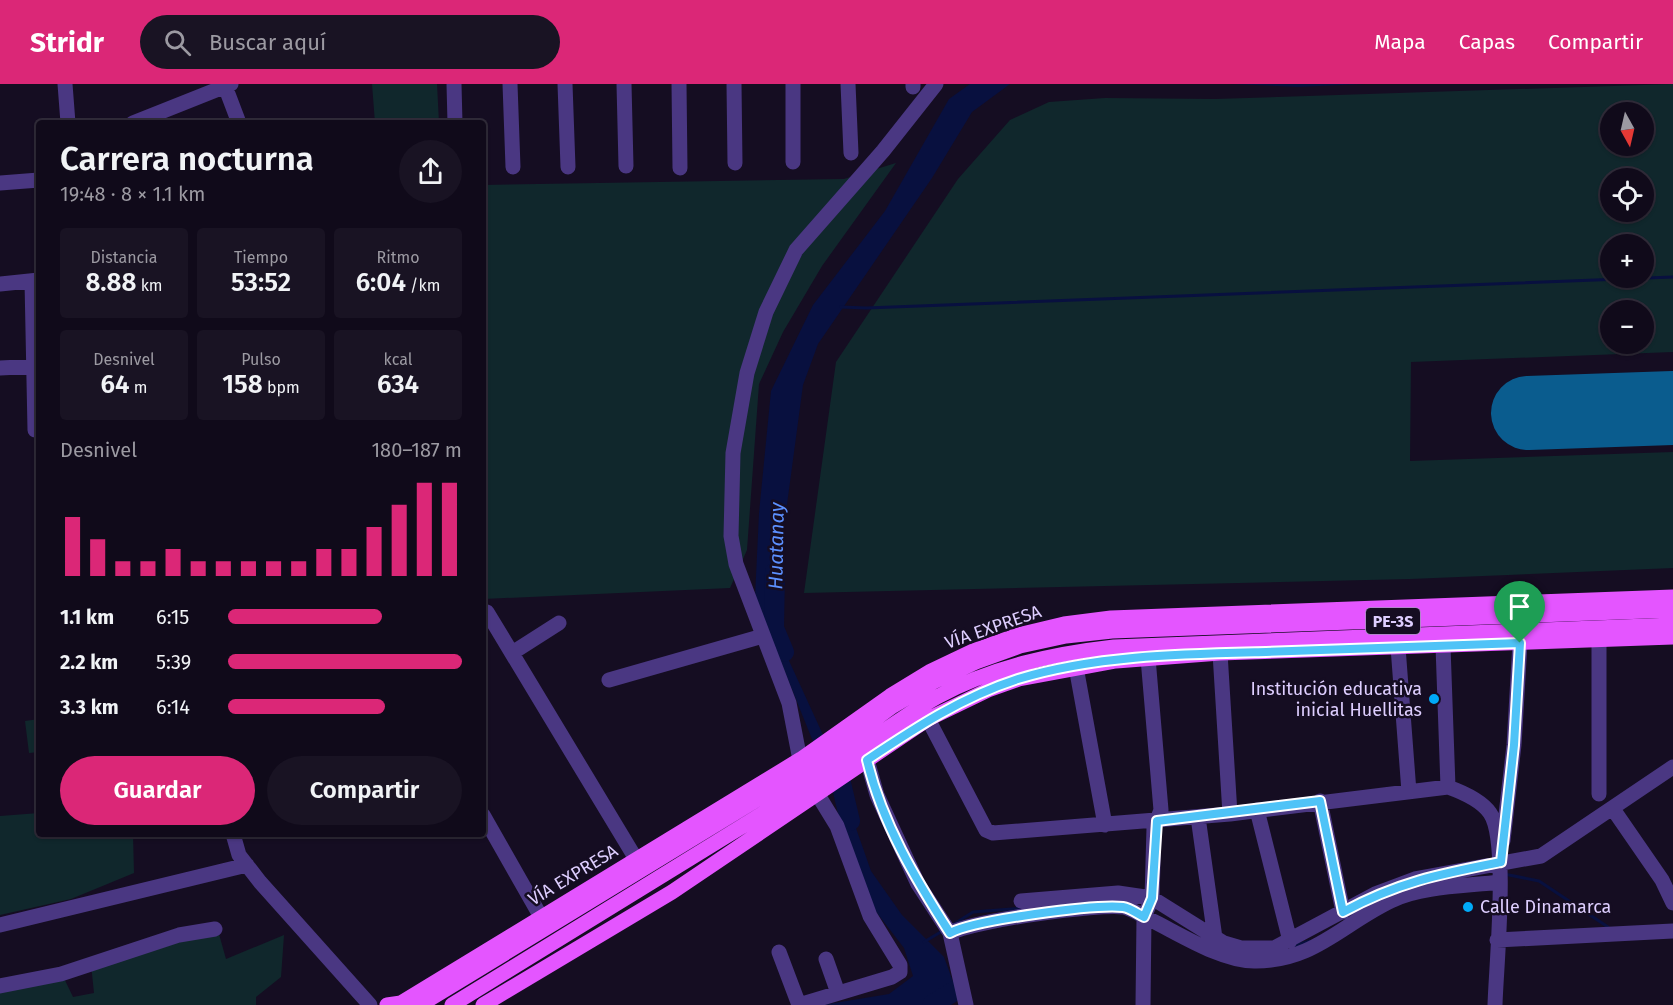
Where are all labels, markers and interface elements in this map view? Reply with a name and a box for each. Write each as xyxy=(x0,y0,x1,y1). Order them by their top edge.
search box xyxy=(140,15,560,69)
text: Stridr xyxy=(30,26,104,59)
icon: search xyxy=(161,26,194,59)
text: Buscar aquí xyxy=(209,29,326,56)
text: Mapa xyxy=(1374,29,1426,55)
text: Capas xyxy=(1459,29,1515,55)
text: Compartir xyxy=(1548,29,1643,55)
north arrow xyxy=(1600,102,1654,156)
map controls xyxy=(1600,102,1654,354)
text: Carrera nocturna xyxy=(60,139,314,179)
button: share xyxy=(399,140,462,203)
button: locate xyxy=(1600,168,1654,222)
text: 19:48 · 8 × 1.1 km xyxy=(60,182,205,206)
button: + xyxy=(1600,234,1654,288)
text: Distancia xyxy=(91,248,157,267)
text: Tiempo xyxy=(234,248,288,267)
text: Ritmo xyxy=(376,248,420,267)
text: 8.88 xyxy=(85,267,136,298)
text: 53:52 xyxy=(231,267,291,298)
text: 6:04 xyxy=(356,267,406,298)
text: km xyxy=(136,276,163,295)
text: /km xyxy=(406,276,440,295)
button: − xyxy=(1600,300,1654,354)
text: Desnivel xyxy=(93,350,155,369)
text: Pulso xyxy=(241,350,281,369)
text: kcal xyxy=(384,350,412,369)
text: 64 xyxy=(101,369,130,400)
text: 158 xyxy=(222,369,263,400)
text: 634 xyxy=(377,369,419,400)
text: m xyxy=(130,378,147,397)
text: bpm xyxy=(263,378,300,397)
text: Desnivel xyxy=(60,438,137,462)
text: 180–187 m xyxy=(371,438,462,462)
water label: Huatanay xyxy=(763,501,789,590)
pin xyxy=(1494,581,1545,643)
icon: arrive xyxy=(1503,590,1536,623)
street label: VÍA EXPRESA xyxy=(942,599,1045,654)
text: 1.1 km xyxy=(60,605,114,629)
text: 6:15 xyxy=(156,605,189,629)
road number: PE-3S xyxy=(1366,608,1420,634)
text: 2.2 km xyxy=(60,650,118,674)
text: 5:39 xyxy=(156,650,191,674)
place label: Institución educativa inicial Huellitas xyxy=(1250,678,1422,721)
marker: Institución educativa inicial Huellitas xyxy=(1427,692,1441,706)
text: 3.3 km xyxy=(60,695,119,719)
text: 6:14 xyxy=(156,695,190,719)
button: Guardar xyxy=(60,756,255,825)
button: Compartir xyxy=(267,756,462,825)
street label: VÍA EXPRESA xyxy=(524,838,622,910)
place label: Calle Dinamarca xyxy=(1480,896,1611,918)
marker: Calle Dinamarca xyxy=(1461,900,1475,914)

